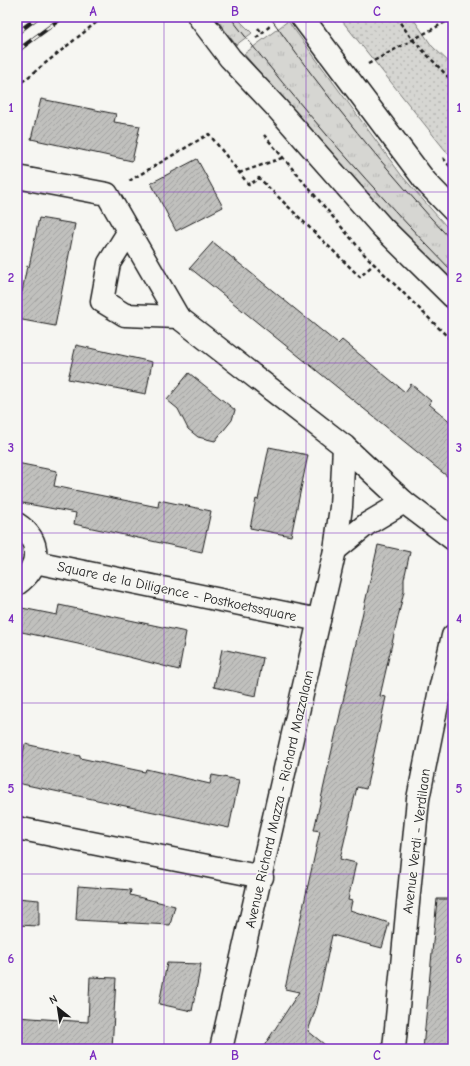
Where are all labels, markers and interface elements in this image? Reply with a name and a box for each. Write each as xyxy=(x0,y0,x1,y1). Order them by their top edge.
text: A xyxy=(89,4,97,19)
text: B xyxy=(231,4,239,19)
text: C xyxy=(373,4,381,19)
text: 1 xyxy=(8,100,14,115)
text: 1 xyxy=(456,100,462,115)
text: 2 xyxy=(8,270,14,285)
text: 2 xyxy=(456,270,462,285)
text: 3 xyxy=(8,440,14,455)
text: 3 xyxy=(456,440,462,455)
street label: Square de la Diligence - Postkoetssquare xyxy=(56,558,298,625)
text: 4 xyxy=(8,611,14,626)
text: 4 xyxy=(456,611,462,626)
street label: Avenue Richard Mazza - Richard Mazzalaan xyxy=(242,669,317,930)
street label: Avenue Verdi - Verdilaan xyxy=(399,767,434,915)
text: 5 xyxy=(8,781,15,796)
text: 5 xyxy=(456,781,463,796)
text: 6 xyxy=(8,951,15,966)
text: 6 xyxy=(456,951,463,966)
north arrow xyxy=(38,988,78,1028)
text: N xyxy=(47,992,60,1007)
text: A xyxy=(89,1048,97,1063)
text: B xyxy=(231,1048,239,1063)
text: C xyxy=(373,1048,381,1063)

